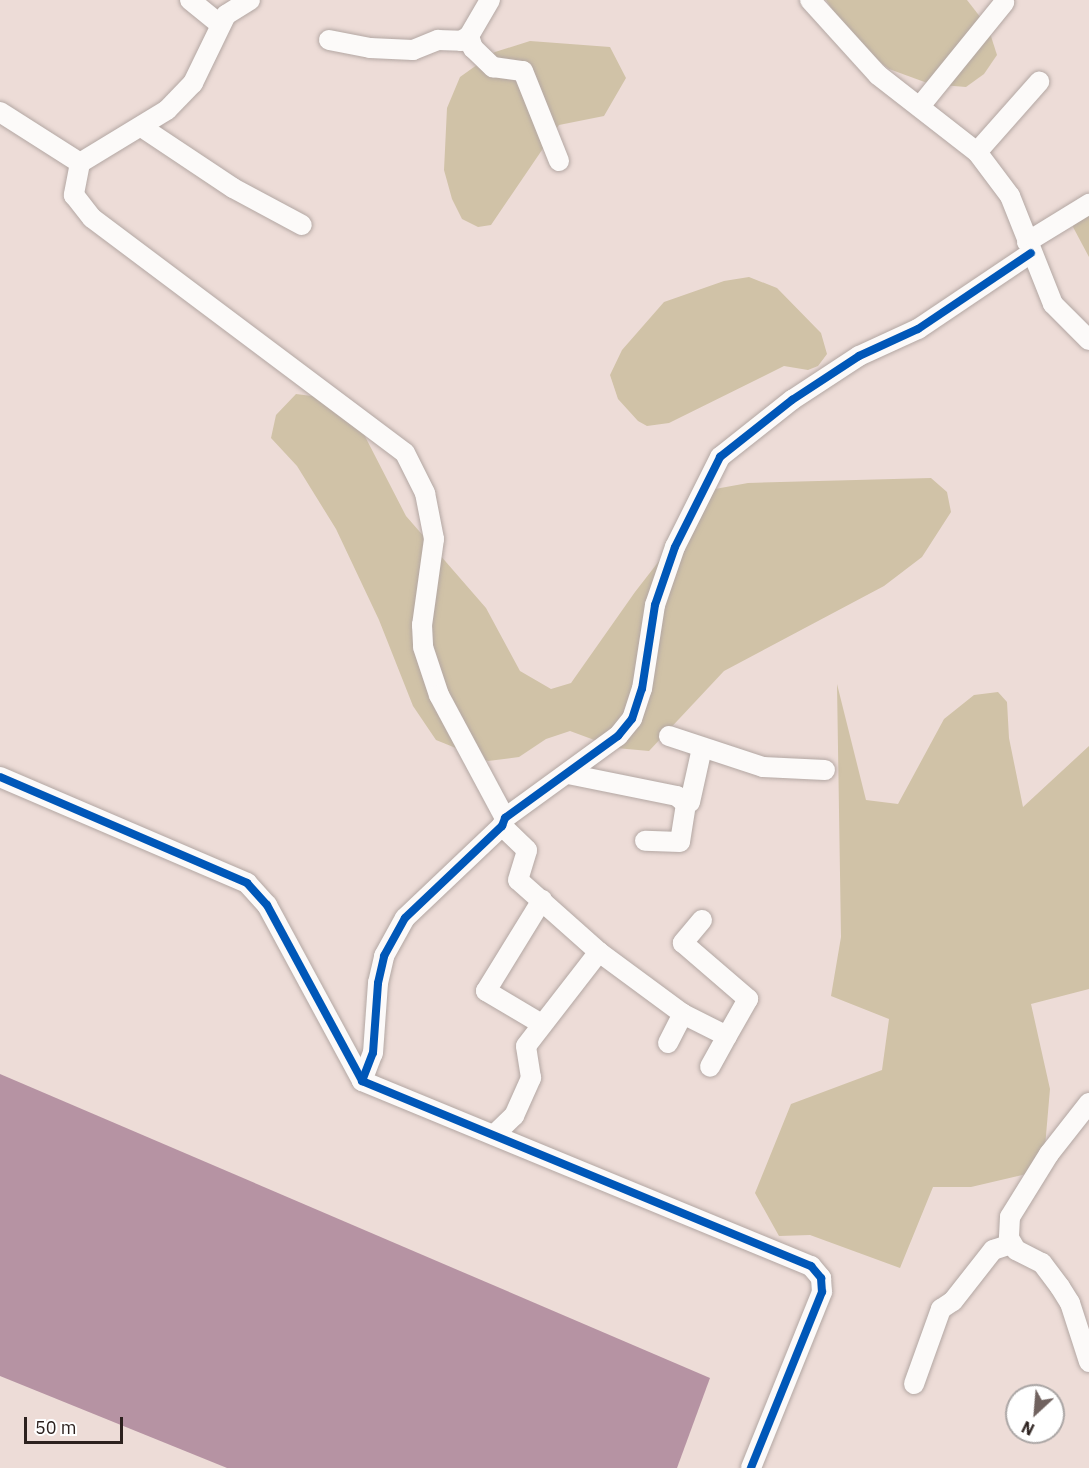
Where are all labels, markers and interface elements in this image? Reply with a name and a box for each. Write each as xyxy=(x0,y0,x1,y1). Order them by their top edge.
north arrow xyxy=(1005,1384,1065,1444)
scale bar xyxy=(27,1405,126,1443)
text: 50 m xyxy=(35,1416,77,1439)
text: N xyxy=(1018,1417,1038,1440)

